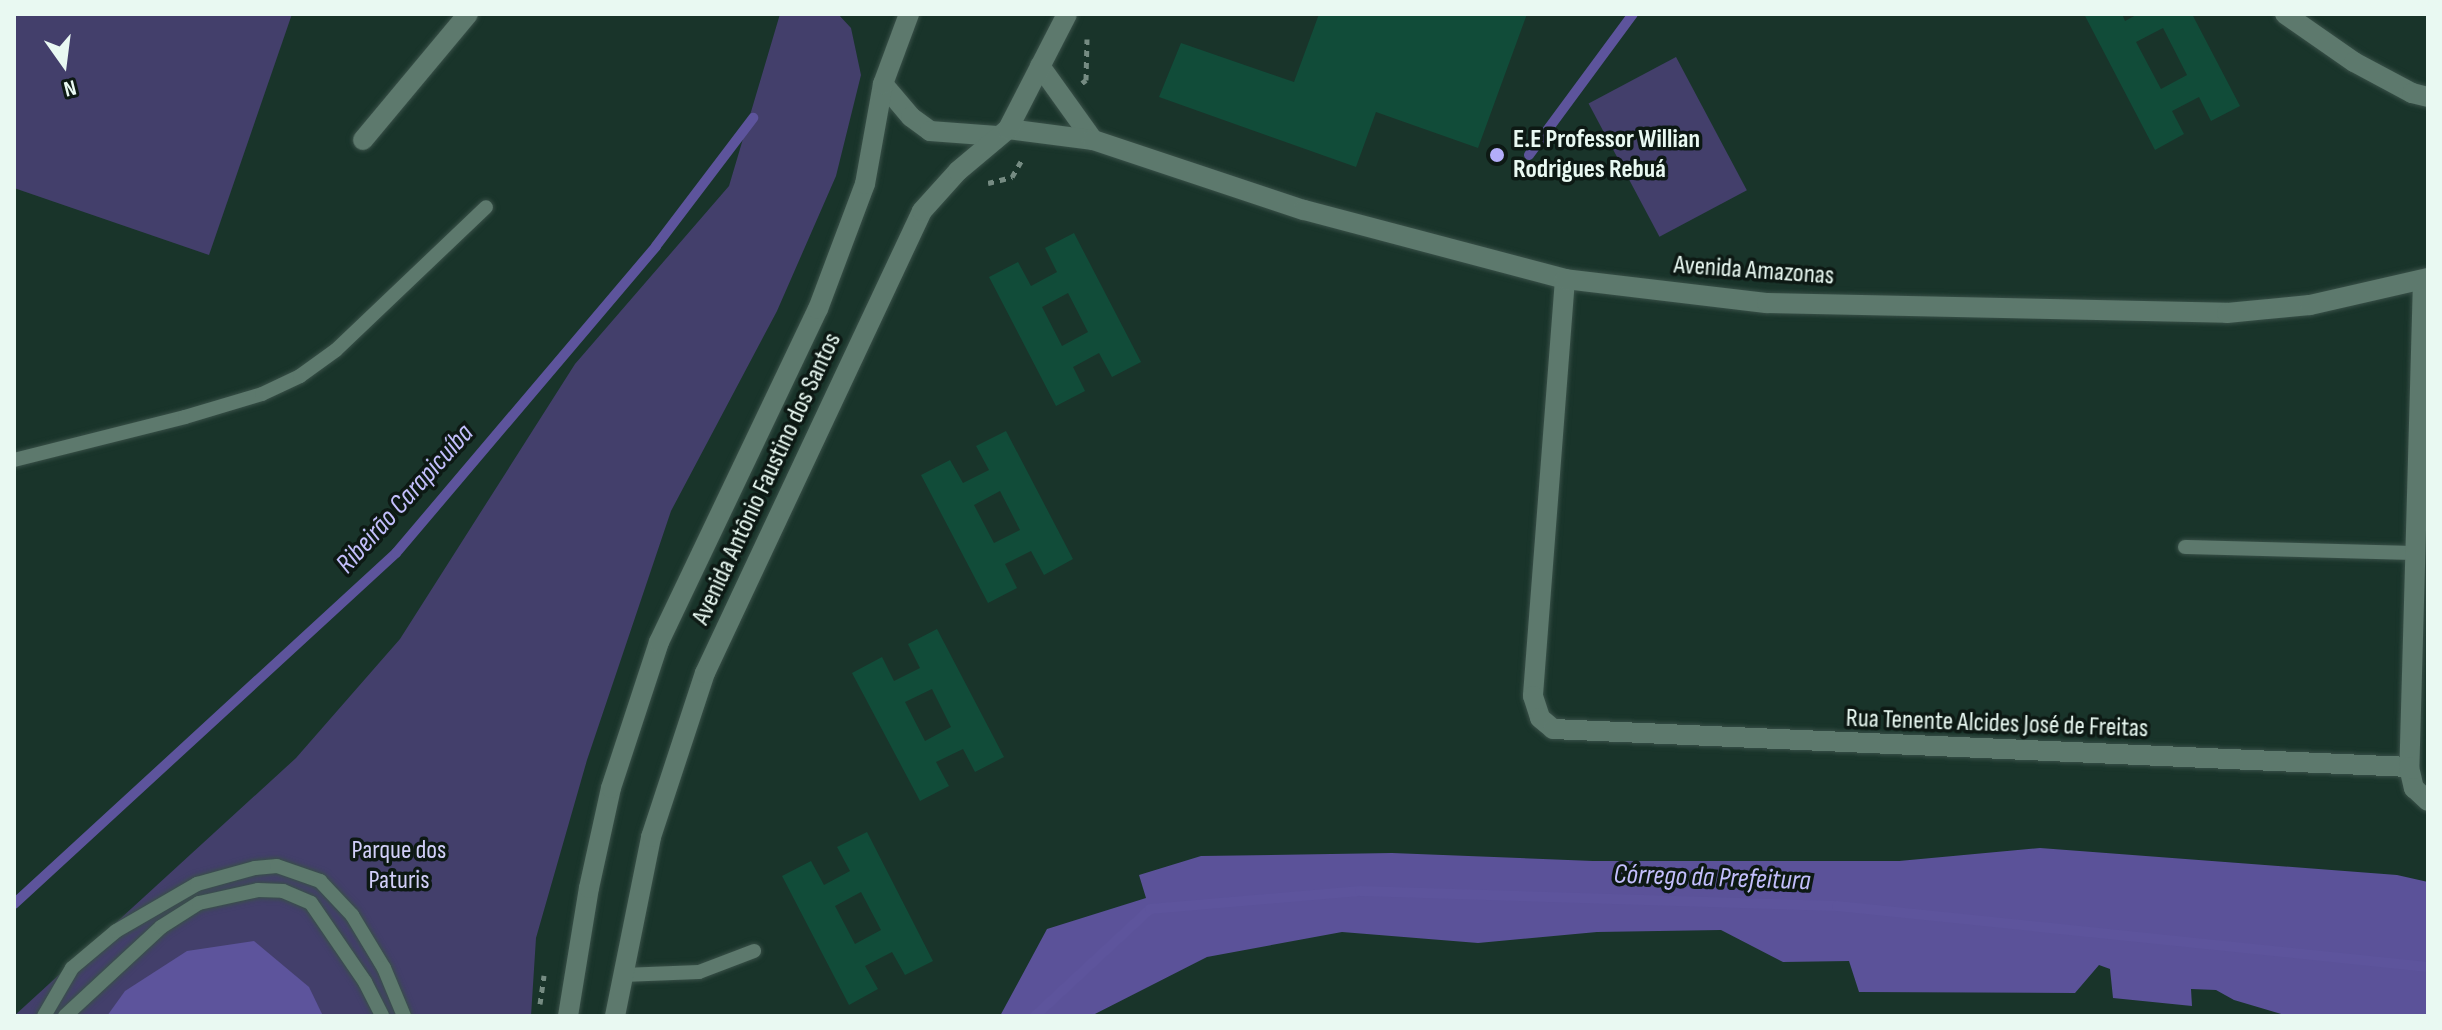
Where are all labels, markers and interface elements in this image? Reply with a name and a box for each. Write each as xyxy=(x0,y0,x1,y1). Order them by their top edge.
north arrow xyxy=(24,24,104,104)
text: N xyxy=(61,73,79,102)
place label: E.E Professor Willian Rodrigues Rebuá xyxy=(1513,124,1700,186)
marker: E.E Professor Willian Rodrigues Rebuá xyxy=(1488,146,1506,164)
street label: Avenida Amazonas xyxy=(1673,250,1835,292)
street label: Avenida Antônio Faustino dos Santos xyxy=(686,328,848,630)
water label: Ribeirão Carapicuíba xyxy=(329,417,481,581)
street label: Rua Tenente Alcides José de Freitas xyxy=(1845,703,2149,745)
park label: Parque dos Paturis xyxy=(352,835,446,896)
water label: Córrego da Prefeitura xyxy=(1613,858,1811,898)

